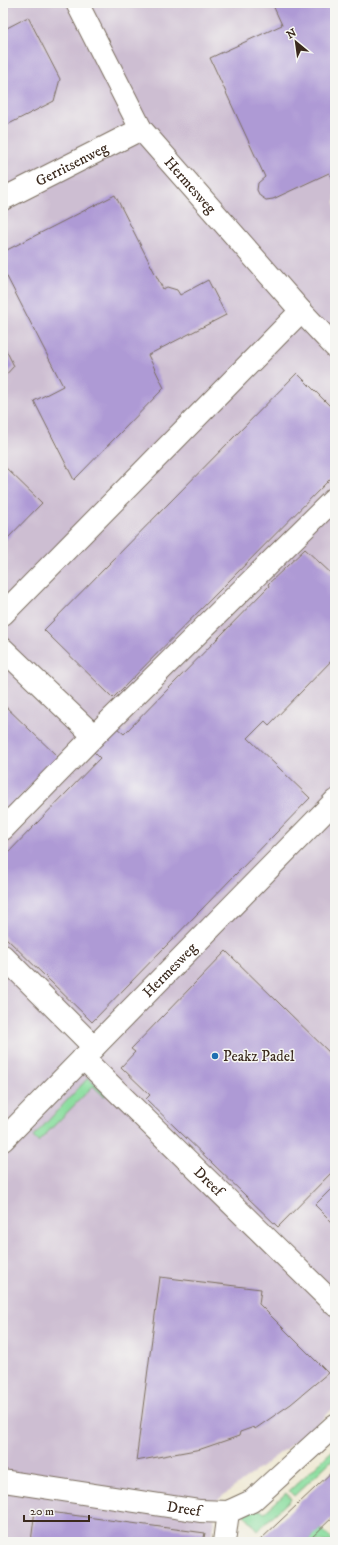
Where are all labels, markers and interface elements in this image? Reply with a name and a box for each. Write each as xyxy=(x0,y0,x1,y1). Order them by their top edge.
north arrow xyxy=(276,22,316,62)
text: N xyxy=(284,26,299,42)
street label: Gerritsenweg xyxy=(33,138,112,191)
street label: Hermesweg xyxy=(160,153,221,218)
street label: Hermesweg xyxy=(139,938,202,1002)
place label: Peakz Padel xyxy=(223,1047,295,1066)
marker: Peakz Padel xyxy=(210,1051,220,1061)
street label: Dreef xyxy=(190,1163,229,1202)
scale bar xyxy=(24,1497,89,1523)
street label: Dreef xyxy=(166,1497,204,1521)
text: 20 m xyxy=(30,1504,54,1519)

